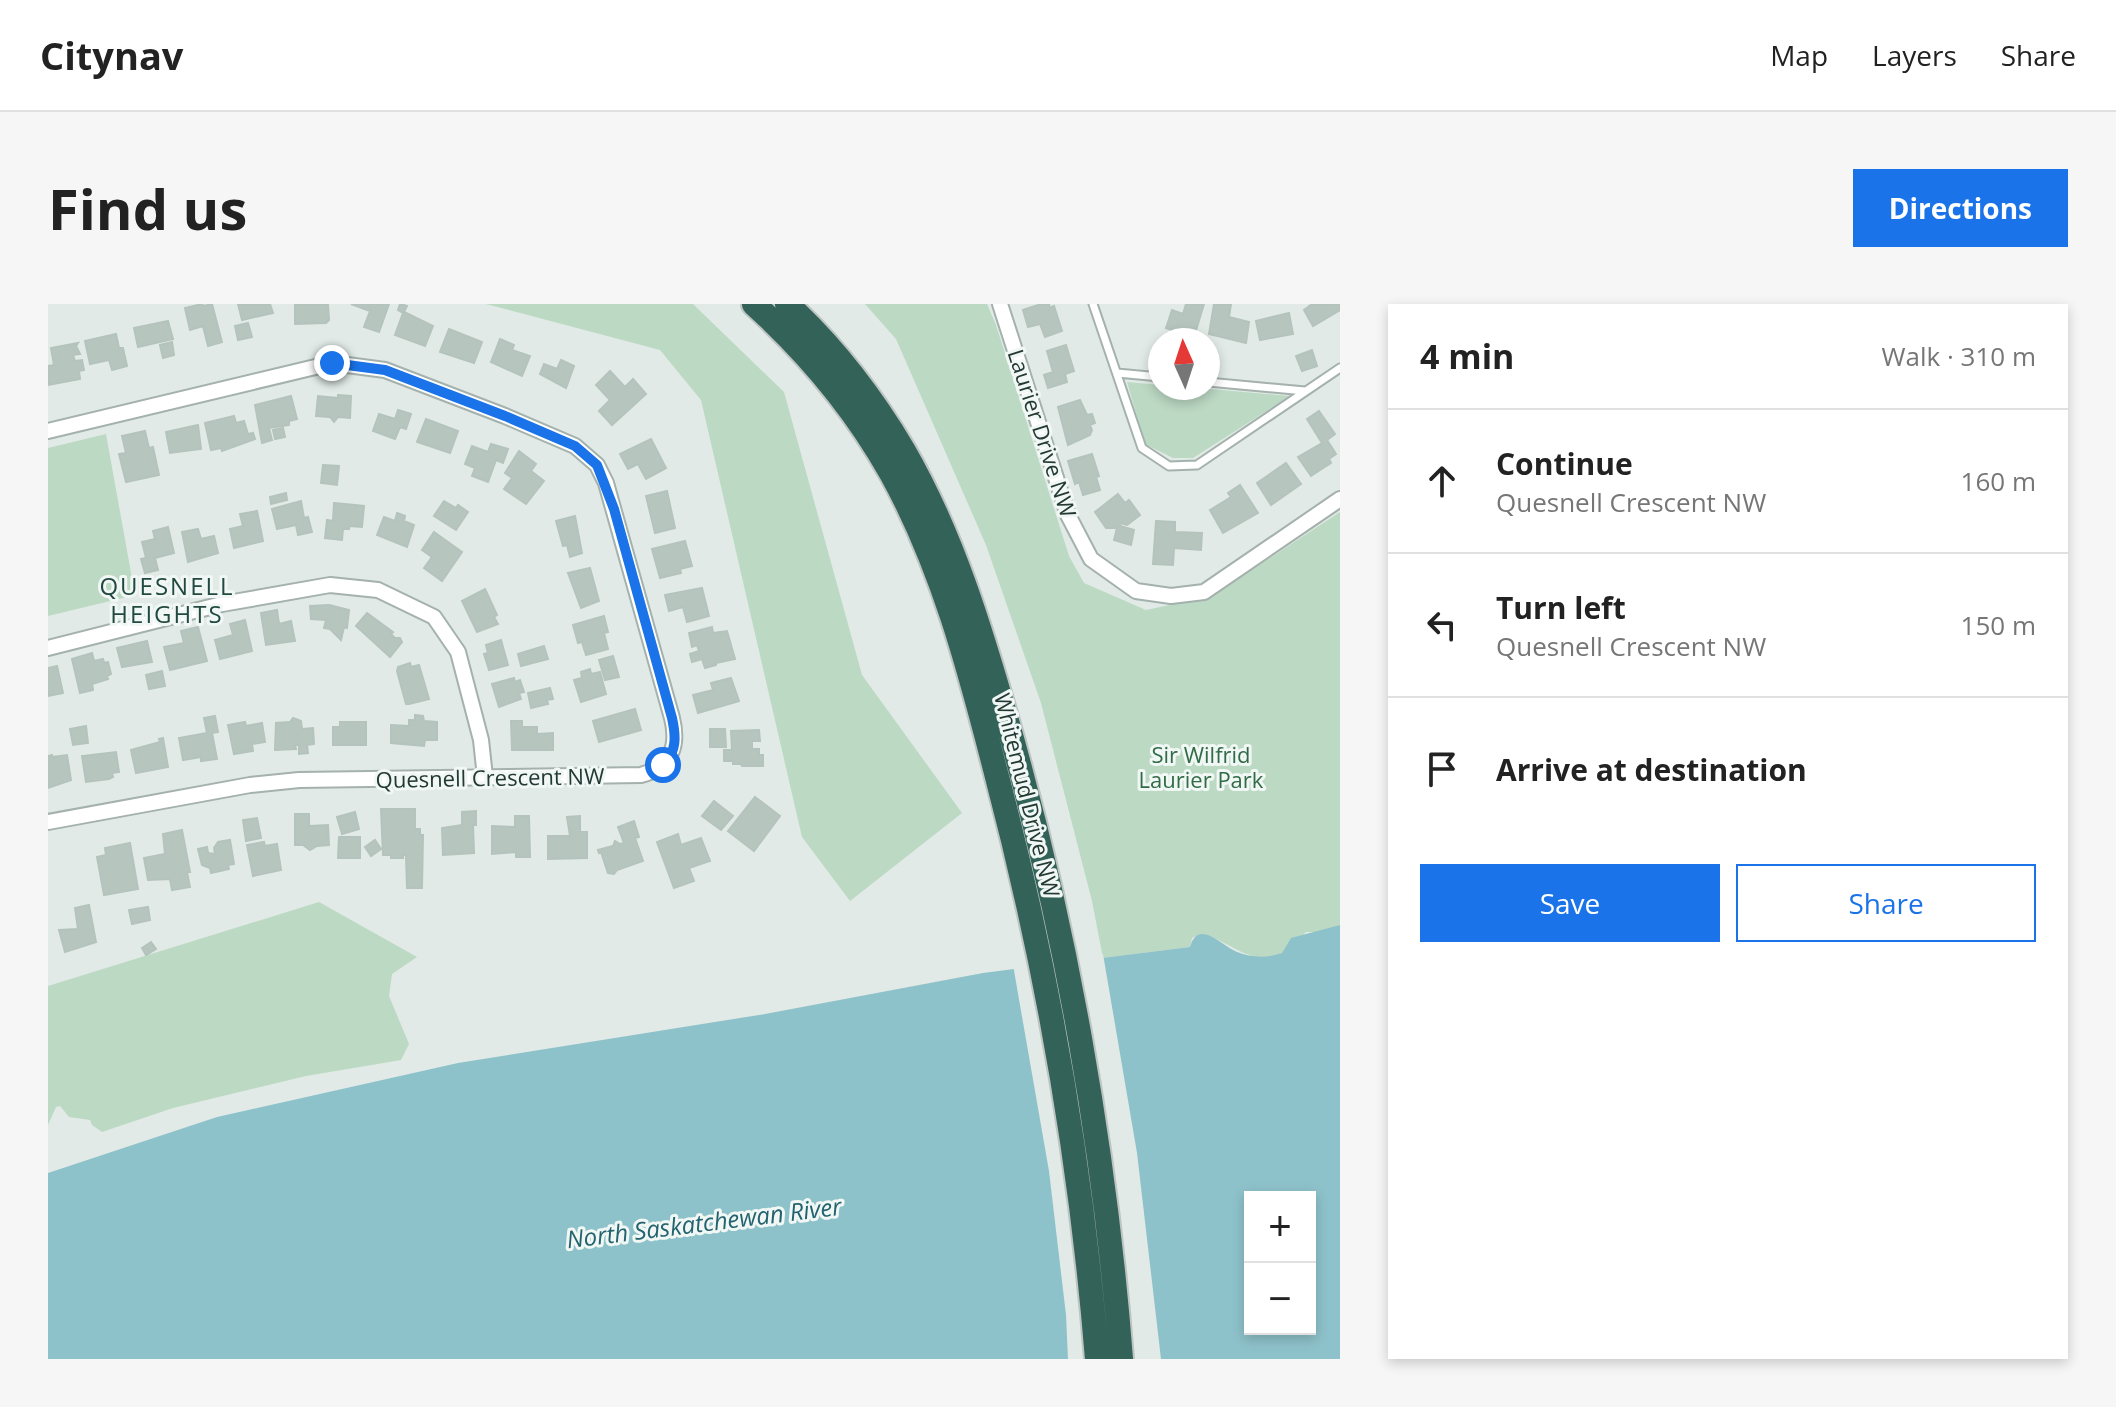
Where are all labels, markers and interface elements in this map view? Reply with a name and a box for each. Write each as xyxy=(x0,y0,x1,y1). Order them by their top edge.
text: Citynav xyxy=(40,29,183,81)
text: Map xyxy=(1770,36,1828,74)
text: Layers xyxy=(1872,36,1957,74)
text: Share xyxy=(2001,36,2076,74)
button: Directions xyxy=(1853,169,2068,247)
text: Find us xyxy=(48,170,247,246)
north arrow xyxy=(1148,328,1220,400)
text: 4 min xyxy=(1420,333,1514,379)
text: Walk · 310 m xyxy=(1882,338,2036,374)
route end xyxy=(314,345,350,381)
street label: Laurier Drive NW xyxy=(1002,345,1084,521)
text: Continue xyxy=(1496,443,1633,484)
icon: ahead xyxy=(1420,459,1464,503)
text: 160 m xyxy=(1961,463,2036,499)
text: Quesnell Crescent NW xyxy=(1496,484,1766,520)
district label: QUESNELL HEIGHTS xyxy=(99,569,235,630)
text: Turn left xyxy=(1496,587,1626,628)
icon: left xyxy=(1420,603,1464,647)
text: 150 m xyxy=(1961,607,2036,643)
text: Quesnell Crescent NW xyxy=(1496,628,1766,664)
street label: Whitemud Drive NW xyxy=(988,690,1068,900)
park label: Sir Wilfrid Laurier Park xyxy=(1139,739,1264,794)
route start xyxy=(645,747,681,783)
icon: arrive xyxy=(1420,747,1464,791)
text: Arrive at destination xyxy=(1496,749,1807,790)
street label: Quesnell Crescent NW xyxy=(375,760,605,794)
button: Save xyxy=(1420,864,1720,942)
button: Share xyxy=(1736,864,2036,942)
water label: North Saskatchewan River xyxy=(565,1189,845,1255)
map controls xyxy=(1244,1191,1316,1335)
button: + xyxy=(1244,1191,1316,1263)
button: − xyxy=(1244,1263,1316,1335)

